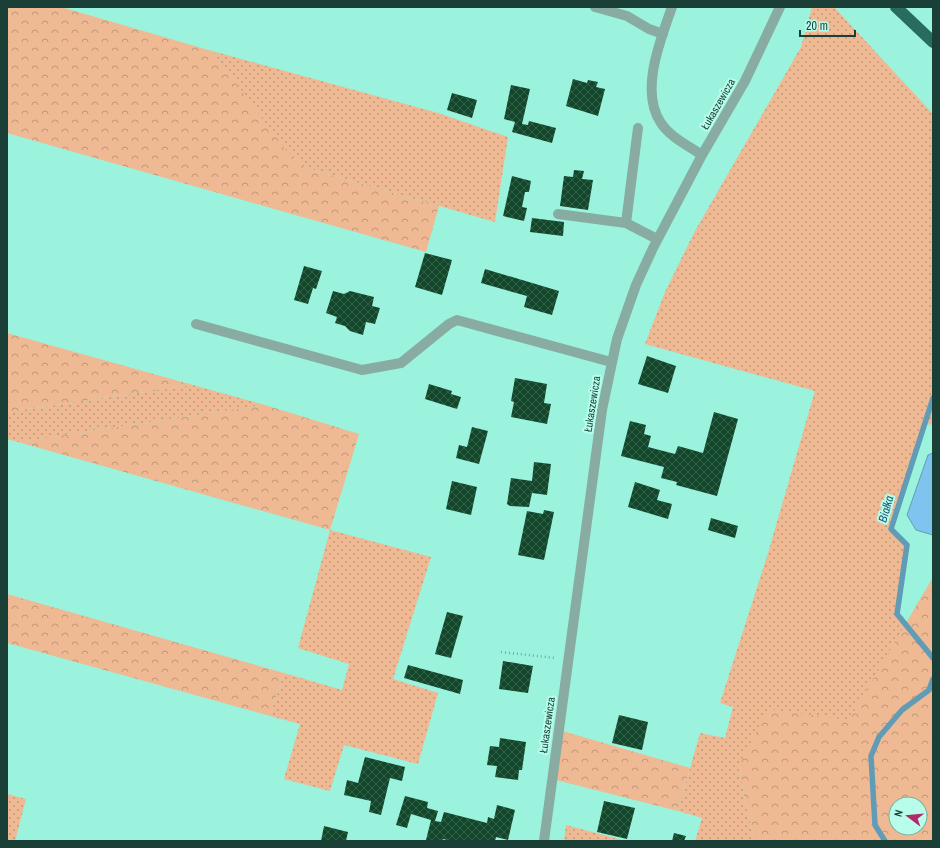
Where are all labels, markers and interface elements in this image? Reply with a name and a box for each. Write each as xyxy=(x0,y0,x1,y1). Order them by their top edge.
scale bar xyxy=(800,12,855,38)
text: 20 m xyxy=(806,18,828,34)
street label: Łukaszewicza xyxy=(698,76,738,132)
street label: Łukaszewicza xyxy=(581,375,603,433)
water label: Białka xyxy=(875,493,898,524)
street label: Łukaszewicza xyxy=(536,696,558,754)
north arrow xyxy=(888,796,928,836)
text: N xyxy=(891,808,906,818)

